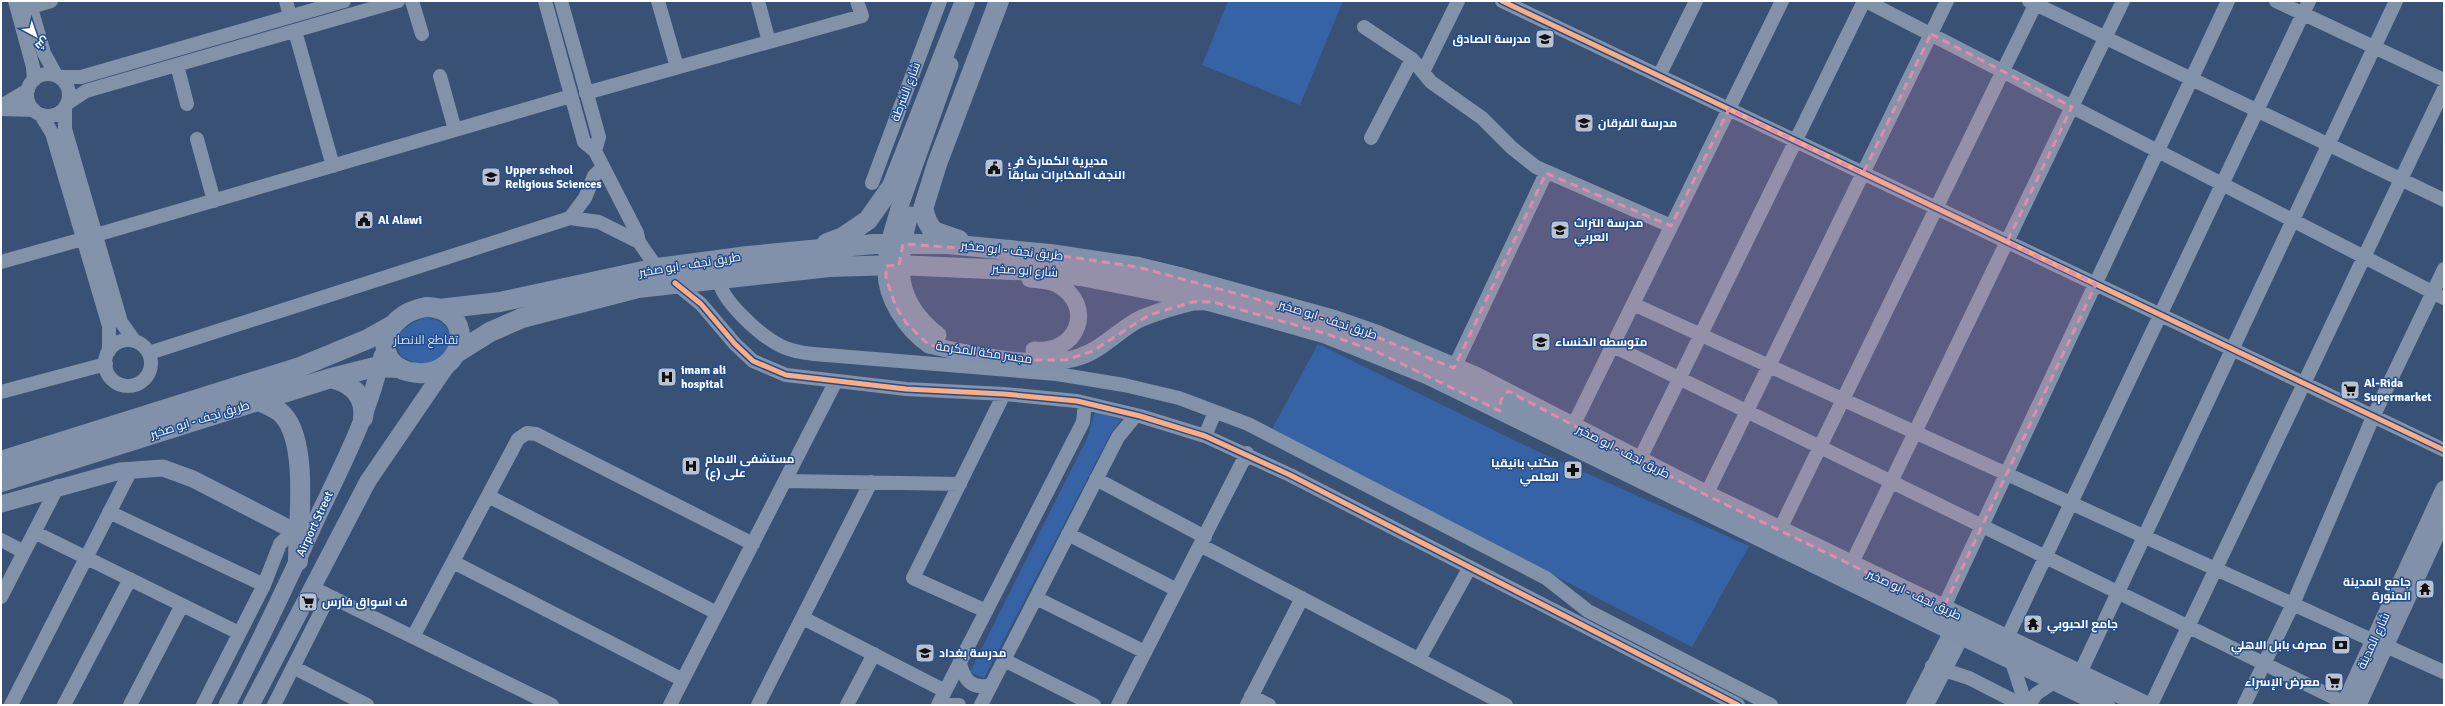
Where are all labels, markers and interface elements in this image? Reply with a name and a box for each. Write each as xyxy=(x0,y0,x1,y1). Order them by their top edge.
north arrow xyxy=(16,16,56,56)
school or university icon: مدرسة الصادق xyxy=(1534,28,1556,50)
place label: مدرسة الصادق xyxy=(1453,32,1531,47)
text: ش xyxy=(33,34,52,53)
street label: شارع الشرطة xyxy=(888,60,924,124)
school or university icon: مدرسة الفرقان xyxy=(1573,112,1595,134)
place label: مدرسة الفرقان xyxy=(1598,116,1677,131)
place label: مديرية الكمارگ في النجف المخابرات سابقآ xyxy=(1007,154,1125,183)
public building icon: مديرية الكمارگ في النجف المخابرات سابقآ xyxy=(983,157,1005,179)
place label: Upper school Religious Sciences xyxy=(505,163,602,192)
school or university icon: Upper school Religious Sciences xyxy=(480,166,502,188)
public building icon: Al Alawi xyxy=(353,209,375,231)
place label: Al Alawi xyxy=(378,213,422,228)
place label: مدرسة التراث العربي xyxy=(1574,216,1644,247)
school or university icon: مدرسة التراث العربي xyxy=(1549,219,1571,241)
street label: طريق نجف - ابو صخير xyxy=(959,238,1064,264)
street label: طريق نجف - ابو صخير xyxy=(637,250,742,281)
street label: شارع ابو صخير xyxy=(991,261,1059,281)
street label: طريق نجف - ابو صخير xyxy=(1276,297,1379,343)
school or university icon: متوسطه الخنساء xyxy=(1530,331,1552,353)
park label: تقاطع الانصار xyxy=(393,333,459,348)
place label: متوسطه الخنساء xyxy=(1555,335,1648,350)
street label: مجسر مكة المكرمة xyxy=(935,339,1033,367)
place label: imam ali hospital xyxy=(681,363,726,392)
hospital icon: imam ali hospital xyxy=(656,366,678,388)
place label: Al-Rida Supermarket xyxy=(2364,376,2432,405)
supermarket icon: Al-Rida Supermarket xyxy=(2339,379,2361,401)
street label: طريق نجف - ابو صخير xyxy=(148,398,251,443)
street label: طريق نجف - ابو صخير xyxy=(1573,422,1672,482)
place label: مستشفی الامام علی (ع) xyxy=(705,452,795,482)
hospital icon: مستشفی الامام علی (ع) xyxy=(680,455,702,477)
place label: مكتب بانيقيا العلمي xyxy=(1491,456,1559,487)
pharmacy icon: مكتب بانيقيا العلمي xyxy=(1562,459,1584,481)
street label: Airport Street xyxy=(293,489,337,559)
street label: طريق نجف - ابو صخير xyxy=(1863,566,1964,624)
place label: جامع المدينة المنورة xyxy=(2343,575,2411,604)
temple icon: جامع المدينة المنورة xyxy=(2414,578,2436,600)
supermarket icon: ف اسواق فارس xyxy=(297,591,319,613)
place label: ف اسواق فارس xyxy=(322,595,408,610)
street label: شارع المدينة xyxy=(2354,610,2394,672)
temple icon: جامع الحبوبي xyxy=(2022,613,2044,635)
place label: جامع الحبوبي xyxy=(2047,617,2118,634)
bank icon: مصرف بابل الاهلي xyxy=(2330,634,2352,656)
place label: مصرف بابل الاهلي xyxy=(2231,638,2327,655)
school or university icon: مدرسة بغداد xyxy=(914,642,936,664)
place label: مدرسة بغداد xyxy=(939,646,1007,661)
supermarket icon: معرض الإسراء xyxy=(2323,671,2345,693)
place label: معرض الإسراء xyxy=(2245,675,2320,690)

